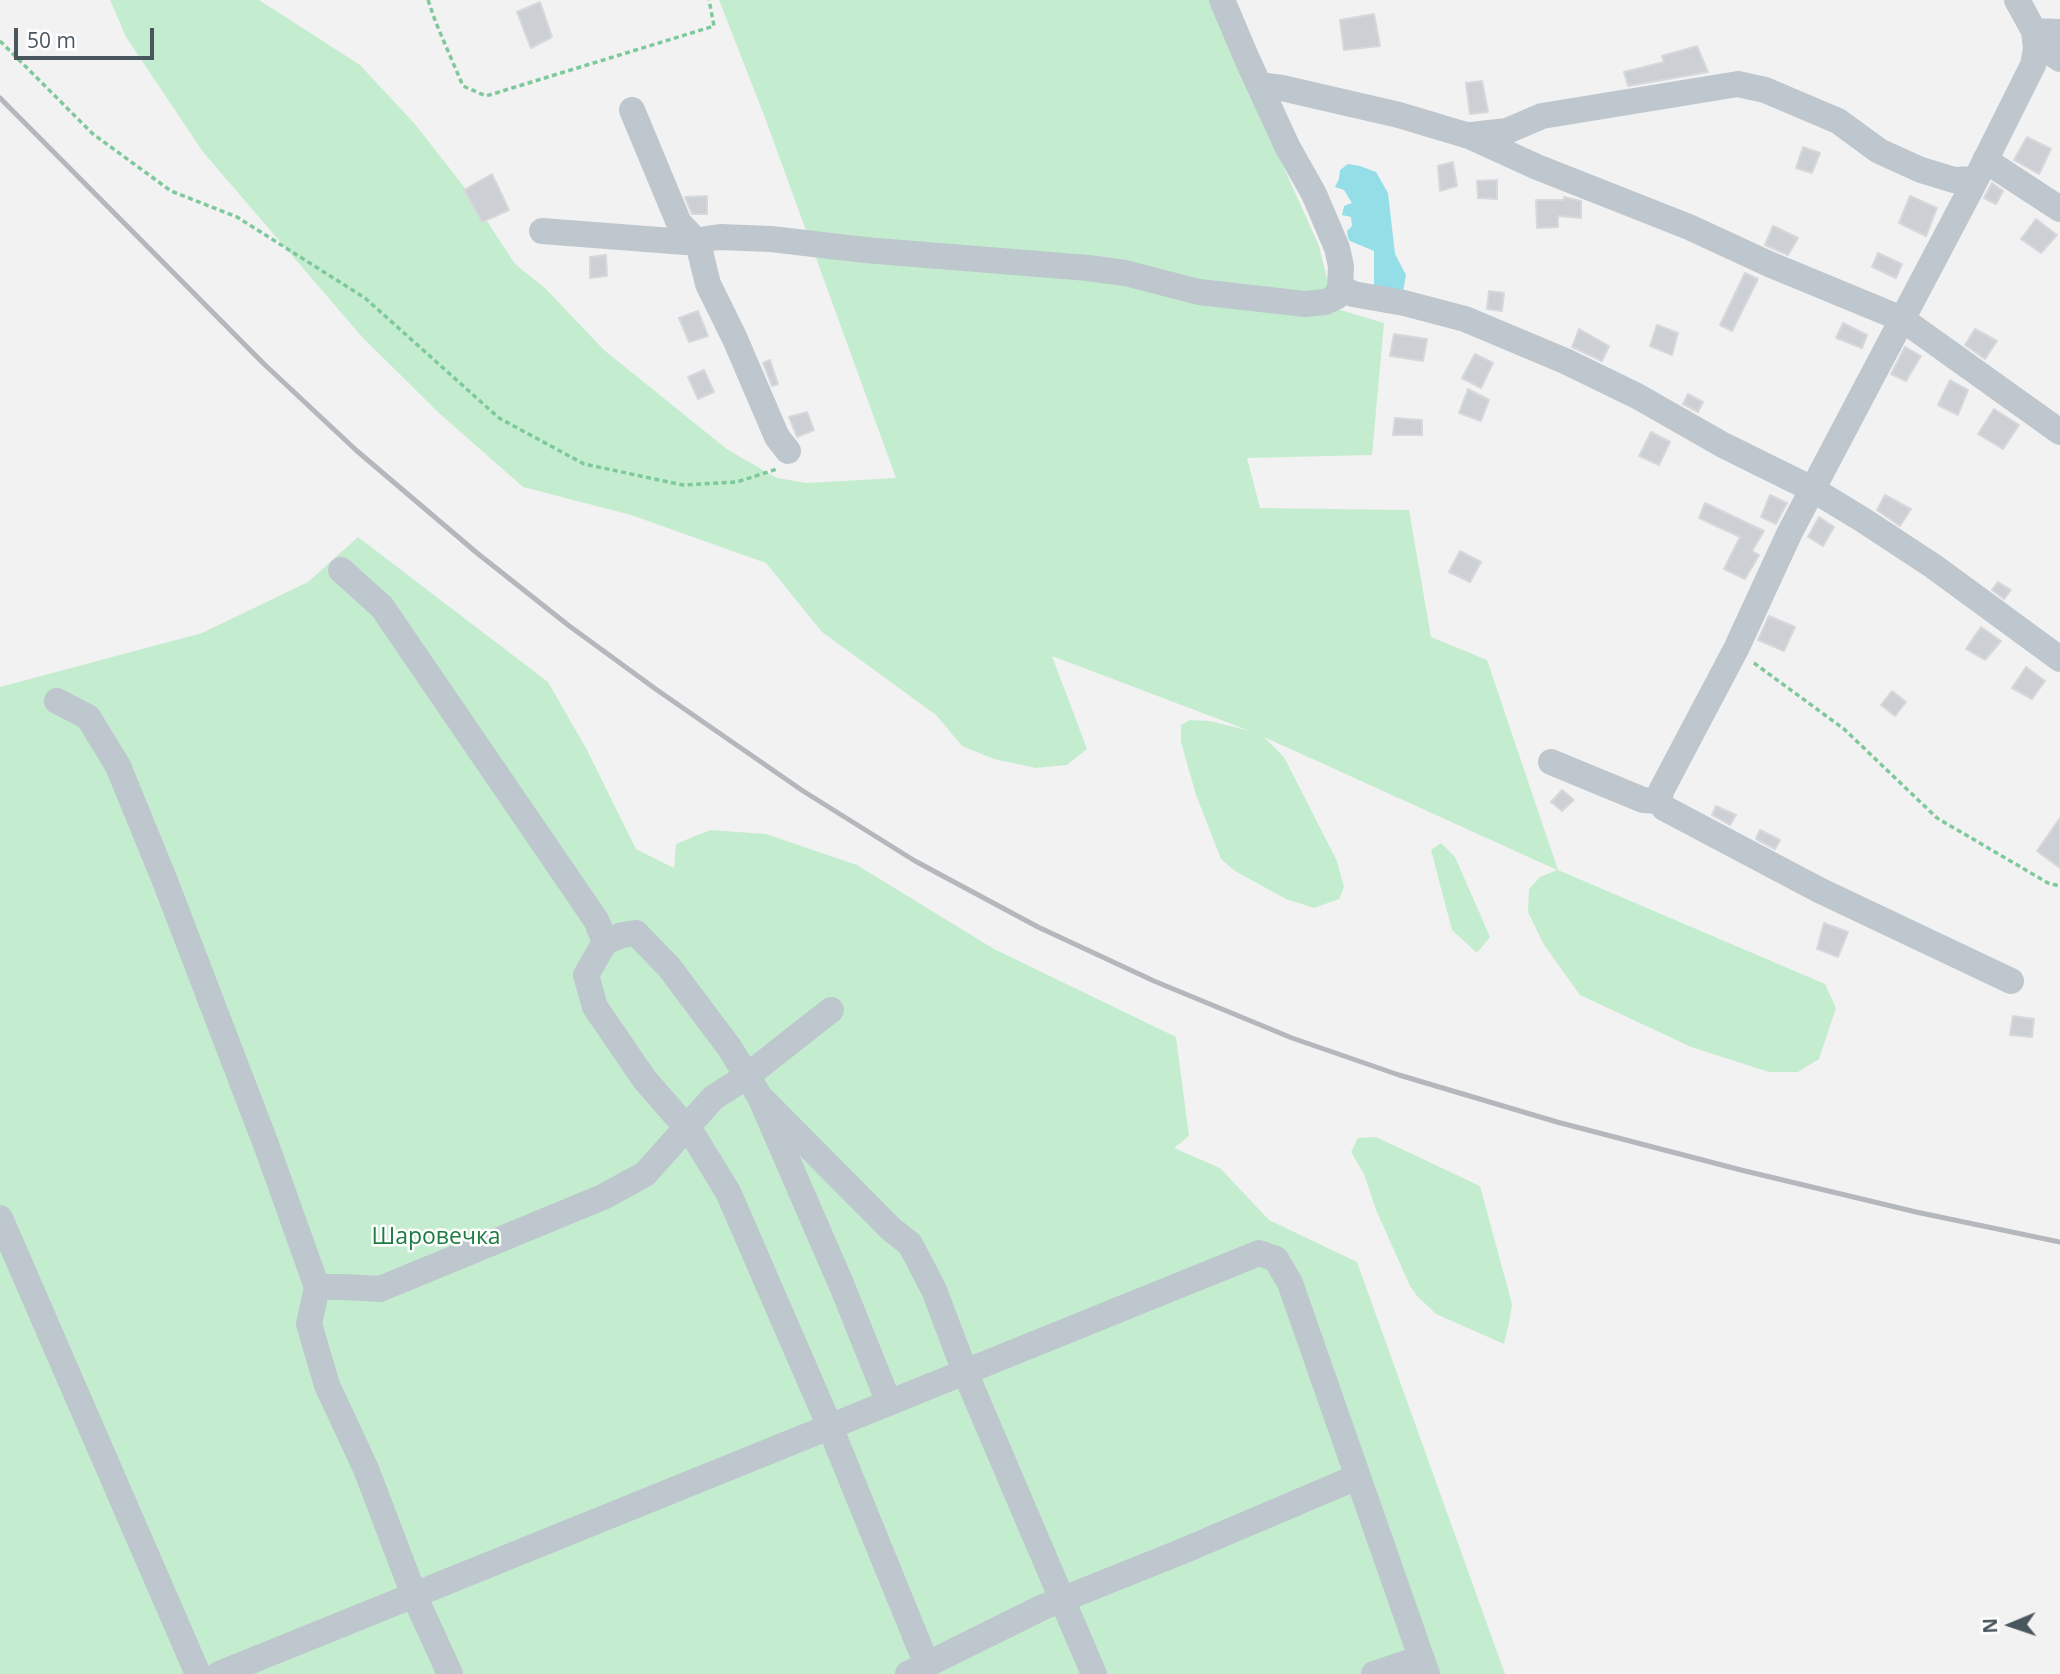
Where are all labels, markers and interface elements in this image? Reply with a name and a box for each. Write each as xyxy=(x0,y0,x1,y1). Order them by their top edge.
scale bar xyxy=(18,14,158,58)
text: 50 m xyxy=(27,26,76,54)
park label: Шаровечка xyxy=(371,1223,501,1251)
north arrow xyxy=(1976,1590,2046,1660)
text: N xyxy=(1977,1618,2003,1634)

